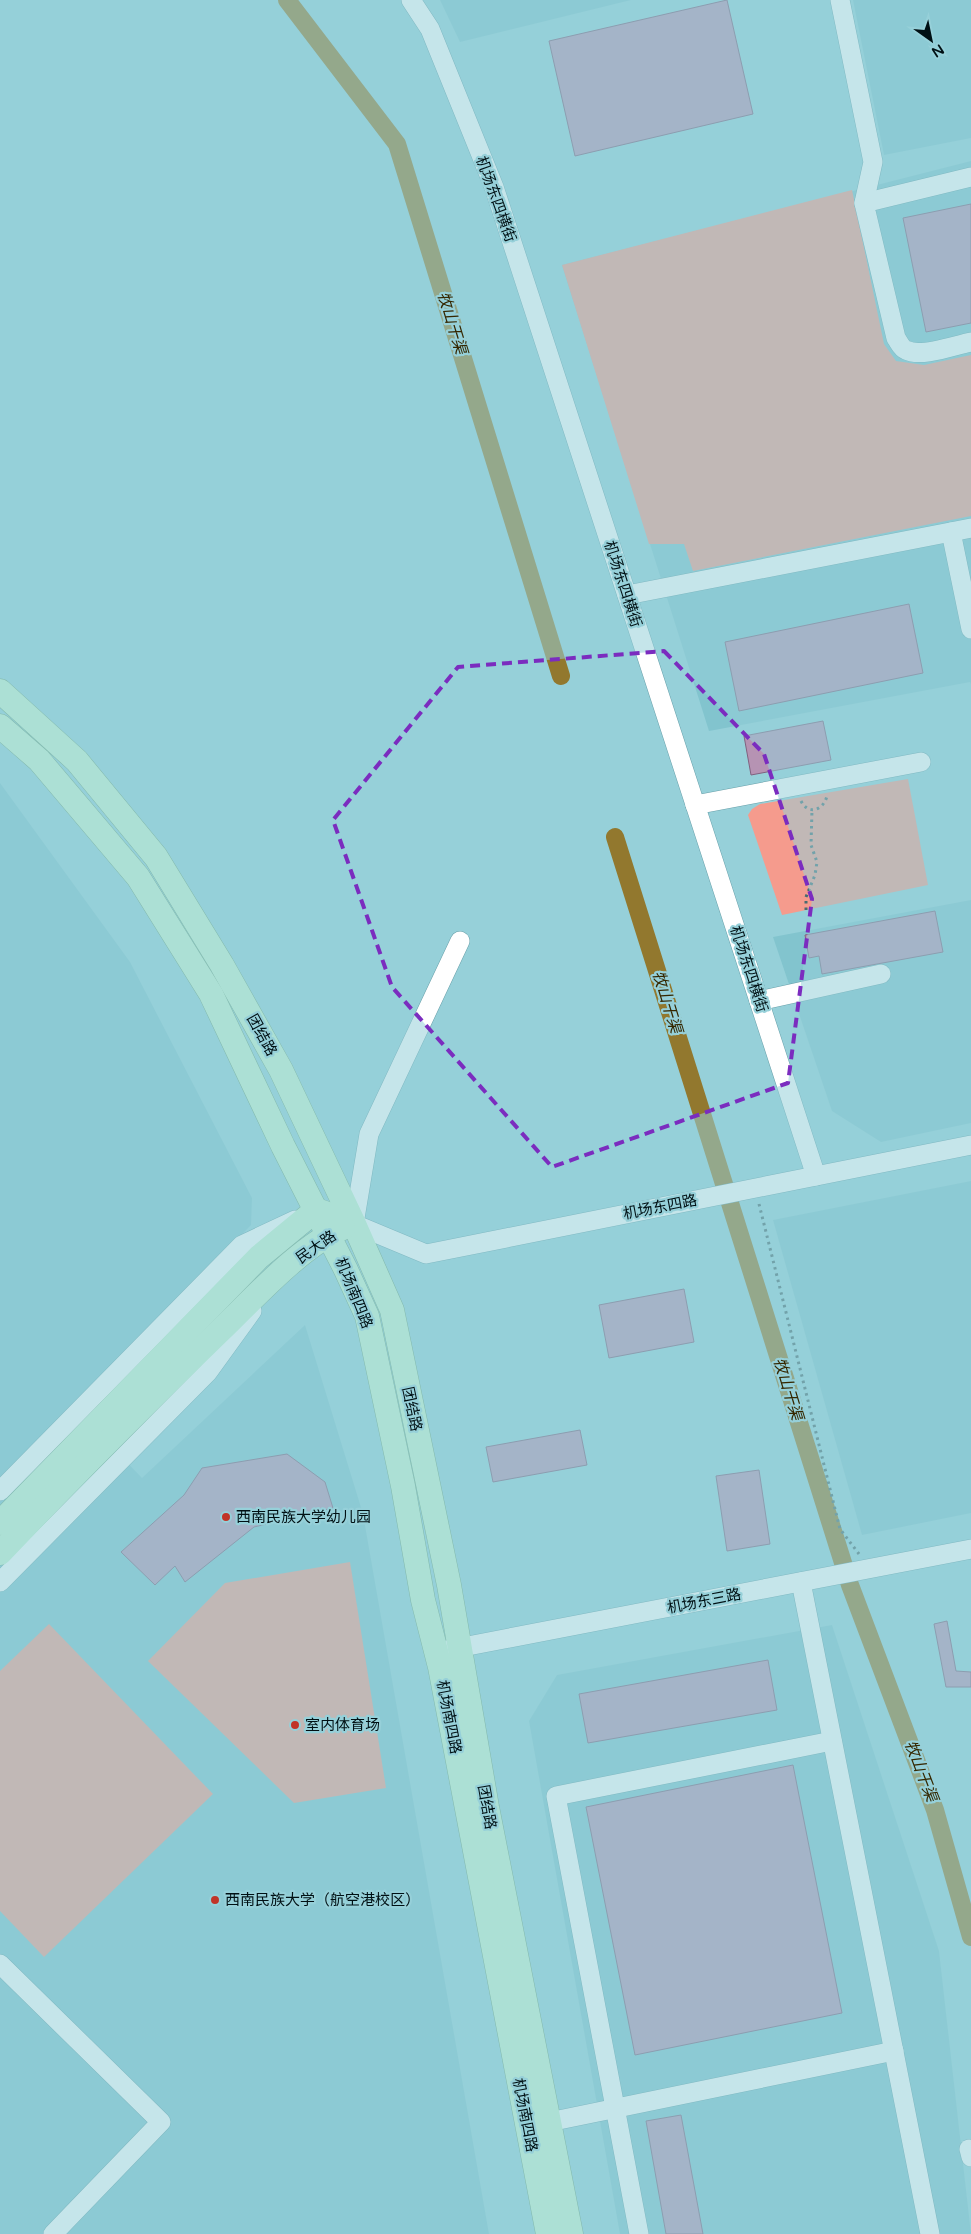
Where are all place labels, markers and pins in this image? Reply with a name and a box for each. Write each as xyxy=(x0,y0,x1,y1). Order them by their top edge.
place label: 西南民族大学幼儿园 xyxy=(236,1508,371,1526)
marker: 西南民族大学幼儿园 xyxy=(220,1511,232,1523)
place label: 室内体育场 xyxy=(305,1716,380,1734)
marker: 室内体育场 xyxy=(289,1719,301,1731)
place label: 西南民族大学（航空港校区） xyxy=(225,1891,420,1909)
marker: 西南民族大学（航空港校区） xyxy=(209,1894,221,1906)

